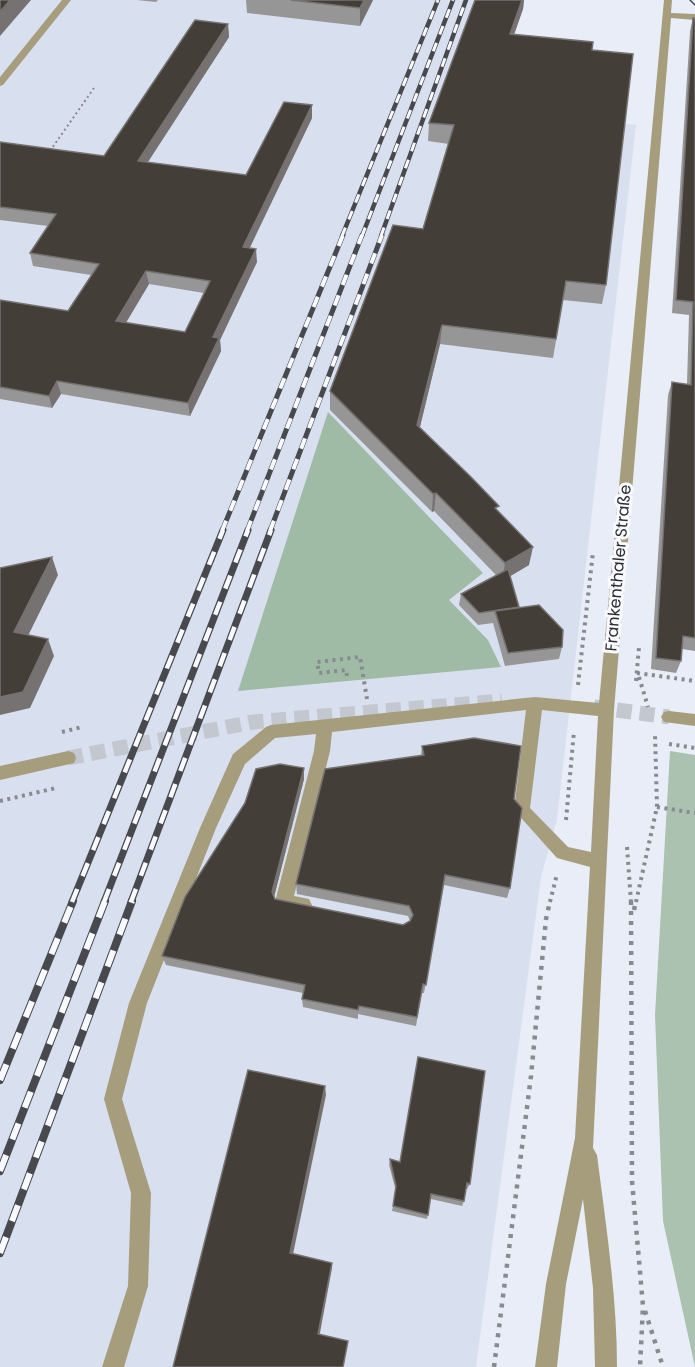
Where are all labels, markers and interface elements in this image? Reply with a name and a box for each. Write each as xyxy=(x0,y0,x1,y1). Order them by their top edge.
street label: Frankenthaler Straße xyxy=(599,484,637,652)

